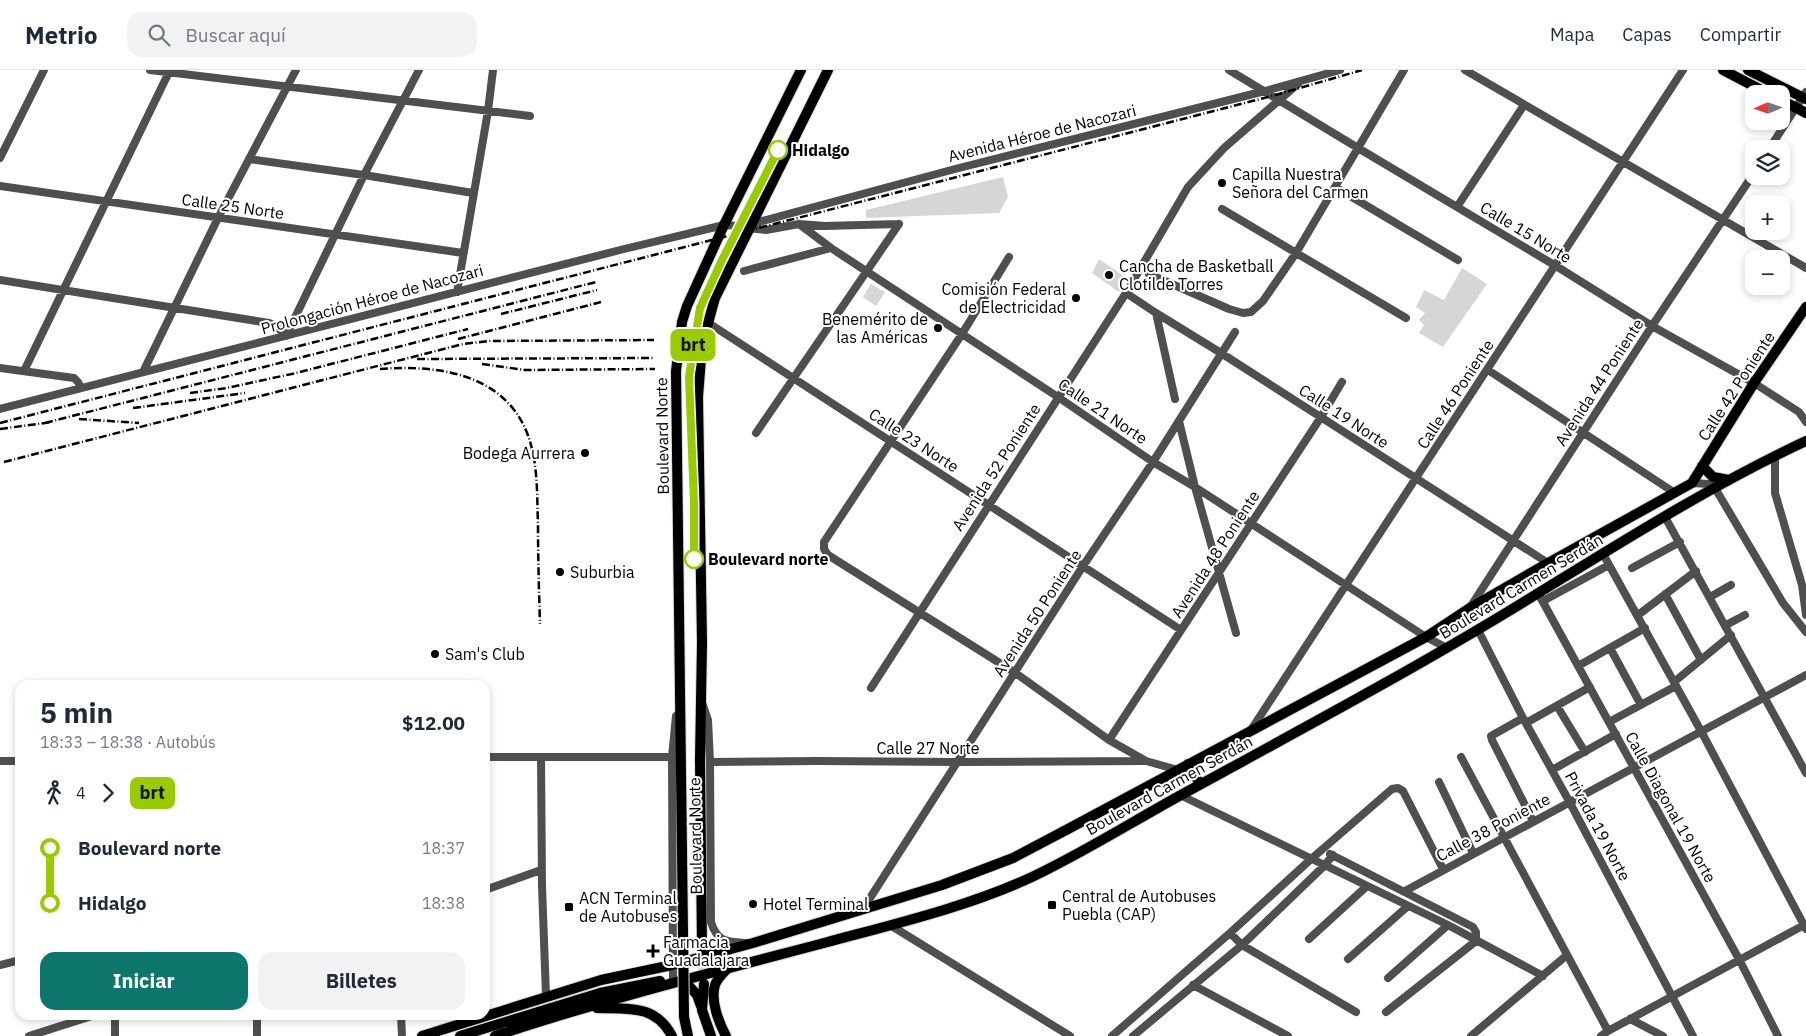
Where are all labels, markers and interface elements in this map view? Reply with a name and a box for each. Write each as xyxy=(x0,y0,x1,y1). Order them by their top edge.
search box xyxy=(127,12,477,57)
text: Metrio xyxy=(25,19,97,51)
icon: search xyxy=(145,21,173,49)
text: Buscar aquí xyxy=(185,23,286,47)
text: Mapa xyxy=(1550,23,1594,46)
text: Capas xyxy=(1622,23,1672,46)
text: Compartir xyxy=(1700,23,1781,46)
north arrow xyxy=(1745,85,1790,130)
map controls xyxy=(1745,85,1790,295)
street label: Avenida Héroe de Nacozari xyxy=(946,100,1138,166)
marker: Hidalgo xyxy=(768,140,788,160)
place label: Hidalgo xyxy=(792,140,850,160)
button: layers xyxy=(1745,140,1790,185)
place label: Capilla Nuestra Señora del Carmen xyxy=(1232,164,1369,202)
marker: Capilla Nuestra Señora del Carmen xyxy=(1216,177,1228,189)
street label: Calle 25 Norte xyxy=(181,189,286,223)
button: + xyxy=(1745,195,1790,240)
street label: Calle 15 Norte xyxy=(1477,197,1576,267)
button: − xyxy=(1745,250,1790,295)
place label: Cancha de Basketball Clotilde Torres xyxy=(1119,256,1274,294)
street label: Prolongación Héroe de Nacozari xyxy=(259,260,485,338)
marker: Cancha de Basketball Clotilde Torres xyxy=(1103,269,1115,281)
place label: Comisión Federal de Electricidad xyxy=(941,279,1066,317)
marker: Comisión Federal de Electricidad xyxy=(1070,292,1082,304)
place label: Benemérito de las Américas xyxy=(822,309,928,347)
street label: Avenida 44 Poniente xyxy=(1550,314,1648,449)
marker: Benemérito de las Américas xyxy=(932,322,944,334)
street label: Calle 42 Poniente xyxy=(1693,327,1779,444)
line badge: brt xyxy=(664,329,722,361)
text: brt xyxy=(680,333,706,356)
street label: Calle 46 Poniente xyxy=(1412,335,1498,452)
street label: Calle 21 Norte xyxy=(1055,374,1152,448)
street label: Boulevard Norte xyxy=(651,377,673,495)
street label: Calle 19 Norte xyxy=(1295,380,1393,453)
street label: Avenida 52 Poniente xyxy=(947,399,1045,534)
street label: Calle 23 Norte xyxy=(865,404,963,477)
place label: Bodega Aurrera xyxy=(463,443,575,463)
marker: Bodega Aurrera xyxy=(579,447,591,459)
street label: Avenida 48 Poniente xyxy=(1166,486,1264,621)
street label: Boulevard Carmen Serdán xyxy=(1436,529,1606,643)
street label: Avenida 50 Poniente xyxy=(988,545,1086,680)
marker: Boulevard norte xyxy=(684,549,704,569)
place label: Boulevard norte xyxy=(708,549,829,569)
place label: Suburbia xyxy=(570,562,635,582)
marker: Suburbia xyxy=(554,566,566,578)
place label: Sam's Club xyxy=(445,644,525,664)
marker: Sam's Club xyxy=(429,648,441,660)
text: 5 min xyxy=(40,694,113,731)
text: $12.00 xyxy=(402,711,465,735)
street label: Calle Diagonal 19 Norte xyxy=(1621,728,1721,886)
street label: Boulevard Carmen Serdán xyxy=(1082,731,1256,839)
text: 18:33 – 18:38 · Autobús xyxy=(40,732,216,752)
street label: Calle 27 Norte xyxy=(876,738,980,758)
street label: Privada 19 Norte xyxy=(1561,768,1635,884)
street label: Boulevard Norte xyxy=(684,777,706,895)
icon: walk xyxy=(40,779,68,807)
icon: forward xyxy=(94,779,122,807)
text: brt xyxy=(140,781,165,804)
text: 4 xyxy=(76,783,86,803)
street label: Calle 38 Poniente xyxy=(1433,788,1554,865)
text: Boulevard norte xyxy=(78,836,221,860)
text: 18:37 xyxy=(422,838,465,858)
place label: Central de Autobuses Puebla (CAP) xyxy=(1062,886,1216,924)
place label: ACN Terminal de Autobuses xyxy=(579,888,677,926)
text: Hidalgo xyxy=(78,891,146,915)
text: 18:38 xyxy=(422,893,465,913)
place label: Hotel Terminal xyxy=(763,894,868,914)
marker: Hotel Terminal xyxy=(747,898,759,910)
marker: Central de Autobuses Puebla (CAP) xyxy=(1046,899,1058,911)
marker: ACN Terminal de Autobuses xyxy=(563,901,575,913)
place label: Farmacia Guadalajara xyxy=(663,932,750,970)
marker: Farmacia Guadalajara xyxy=(647,945,659,957)
button: Iniciar xyxy=(40,952,248,1010)
button: Billetes xyxy=(258,952,465,1010)

